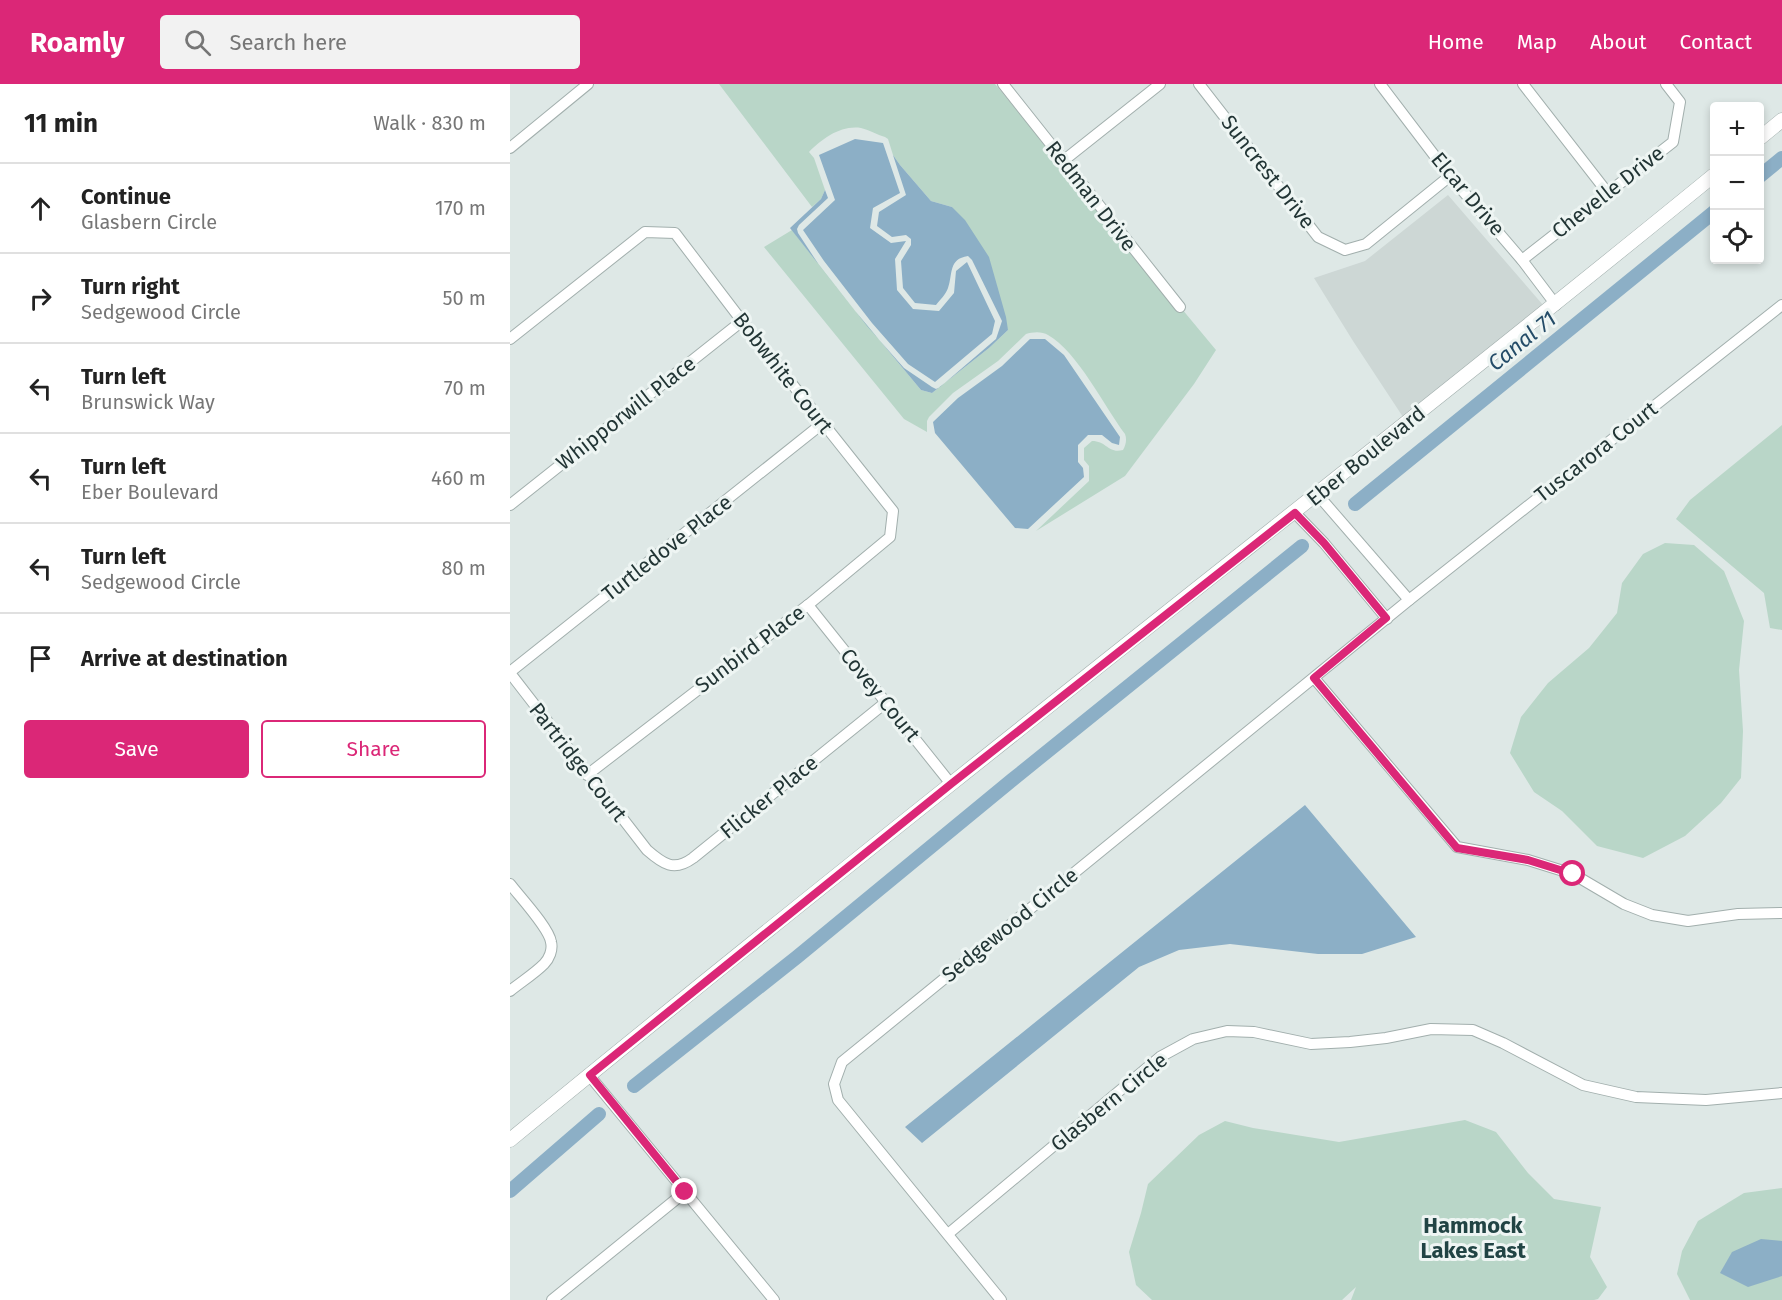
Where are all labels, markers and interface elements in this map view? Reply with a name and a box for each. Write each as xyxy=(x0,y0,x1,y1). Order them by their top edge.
search box xyxy=(160,15,580,69)
text: Roamly xyxy=(30,26,124,59)
icon: search xyxy=(181,26,214,59)
text: Search here xyxy=(229,29,347,56)
text: Home xyxy=(1428,29,1484,55)
text: Map xyxy=(1517,29,1557,55)
text: About xyxy=(1590,29,1647,55)
text: Contact xyxy=(1680,29,1752,55)
map controls xyxy=(1710,102,1764,264)
button: + xyxy=(1710,102,1764,156)
text: 11 min xyxy=(24,108,98,139)
street label: Suncrest Drive xyxy=(1216,110,1320,234)
text: Walk · 830 m xyxy=(373,111,486,135)
street label: Redman Drive xyxy=(1040,136,1142,256)
street label: Chevelle Drive xyxy=(1547,140,1669,244)
street label: Elcar Drive xyxy=(1425,147,1511,241)
button: − xyxy=(1710,156,1764,210)
text: Continue xyxy=(81,183,171,210)
icon: ahead xyxy=(24,192,57,225)
text: 170 m xyxy=(435,196,486,220)
text: Glasbern Circle xyxy=(81,210,217,234)
button: locate xyxy=(1710,210,1764,264)
text: Turn right xyxy=(81,273,180,300)
icon: right xyxy=(24,282,57,315)
text: 50 m xyxy=(442,286,486,310)
text: Sedgewood Circle xyxy=(81,300,241,324)
water label: Canal 71 xyxy=(1482,305,1562,377)
street label: Bobwhite Court xyxy=(728,307,839,439)
street label: Whipporwill Place xyxy=(551,350,701,476)
text: Turn left xyxy=(81,363,166,390)
icon: left xyxy=(24,372,57,405)
text: 70 m xyxy=(444,376,486,400)
text: Brunswick Way xyxy=(81,390,215,414)
street label: Tuscarora Court xyxy=(1529,396,1663,508)
street label: Eber Boulevard xyxy=(1301,400,1431,512)
text: Turn left xyxy=(81,453,166,480)
icon: left xyxy=(24,462,57,495)
text: 460 m xyxy=(431,466,486,490)
text: Eber Boulevard xyxy=(81,480,219,504)
street label: Turtledove Place xyxy=(597,489,737,607)
text: Turn left xyxy=(81,543,166,570)
icon: left xyxy=(24,552,57,585)
text: 80 m xyxy=(441,556,486,580)
text: Sedgewood Circle xyxy=(81,570,241,594)
street label: Sunbird Place xyxy=(690,599,810,699)
icon: arrive xyxy=(24,642,57,675)
street label: Covey Court xyxy=(834,643,926,747)
text: Arrive at destination xyxy=(81,645,288,672)
street label: Partridge Court xyxy=(523,697,633,827)
button: Save xyxy=(24,720,249,778)
button: Share xyxy=(261,720,486,778)
street label: Flicker Place xyxy=(715,750,823,844)
route start xyxy=(1559,860,1585,886)
street label: Sedgewood Circle xyxy=(937,862,1083,988)
street label: Glasbern Circle xyxy=(1045,1047,1173,1157)
route end xyxy=(671,1178,697,1204)
district label: Hammock Lakes East xyxy=(1420,1212,1526,1264)

